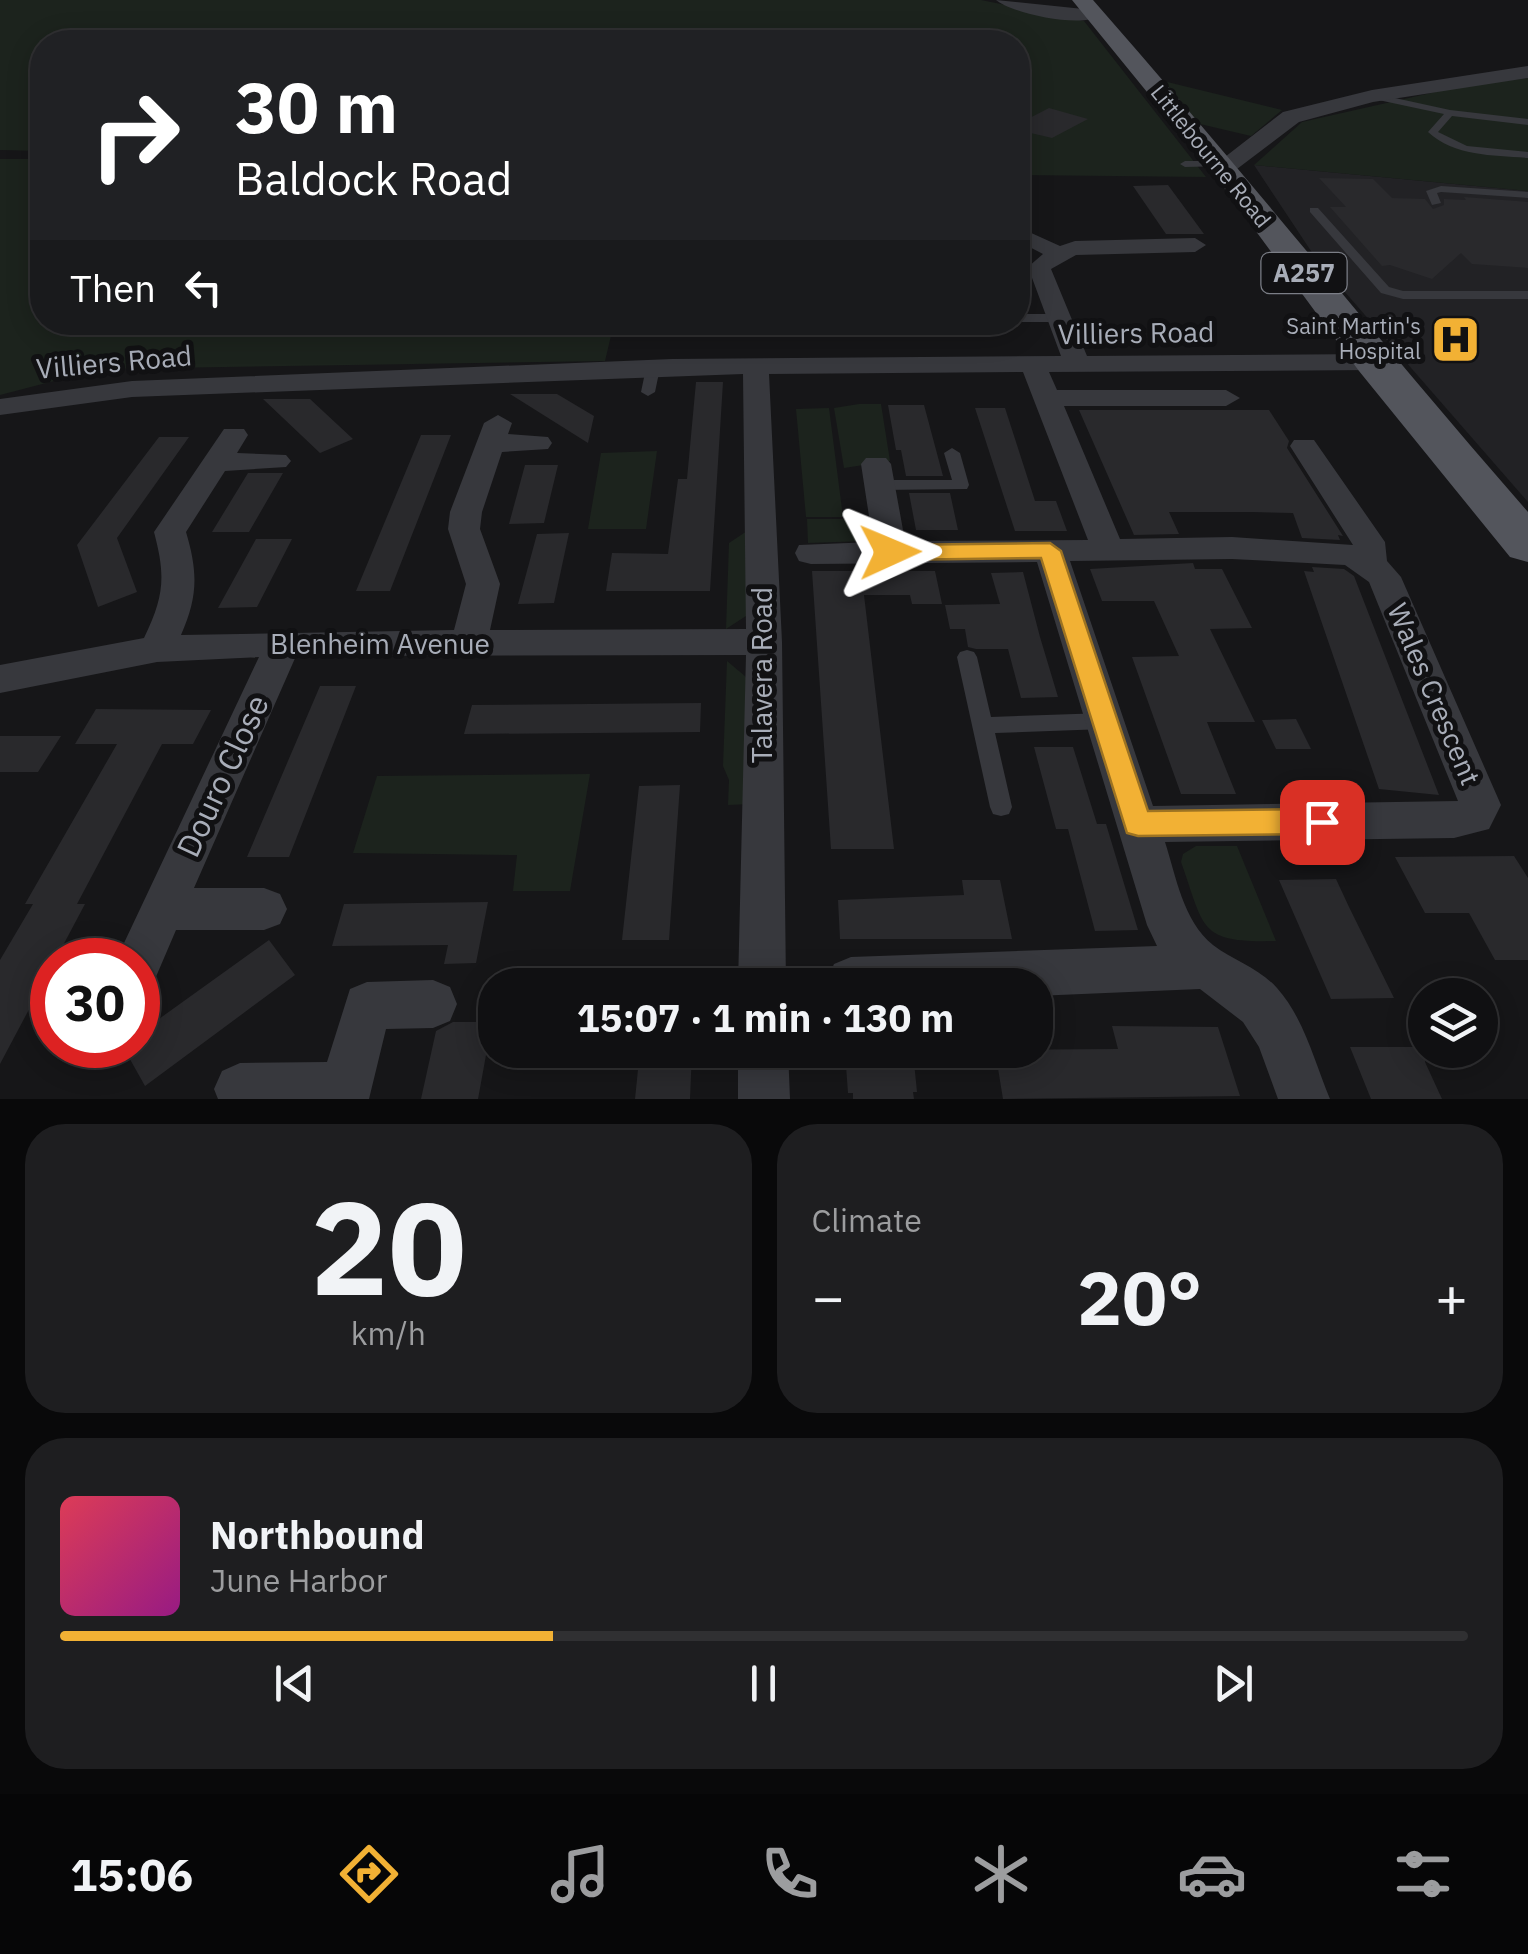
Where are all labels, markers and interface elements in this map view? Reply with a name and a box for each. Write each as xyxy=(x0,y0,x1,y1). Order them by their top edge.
text: 30 m xyxy=(235,61,398,152)
icon: right xyxy=(70,70,200,200)
street label: Littlebourne Road xyxy=(1145,78,1278,233)
text: Baldock Road xyxy=(235,149,512,207)
road number: A257 xyxy=(1262,253,1346,293)
icon: left xyxy=(176,260,231,315)
text: Then xyxy=(70,263,156,312)
place label: Saint Martin's Hospital xyxy=(1286,311,1421,365)
street label: Villiers Road xyxy=(1057,313,1215,352)
hospital icon: Saint Martin's Hospital xyxy=(1430,313,1482,365)
street label: Villiers Road xyxy=(34,336,193,387)
position arrow xyxy=(838,500,942,604)
street label: Talavera Road xyxy=(743,587,780,763)
street label: Wales Crescent xyxy=(1379,597,1489,791)
street label: Blenheim Avenue xyxy=(270,625,490,662)
street label: Douro Close xyxy=(166,688,278,863)
pin xyxy=(1280,780,1365,865)
icon: arrive xyxy=(1295,795,1350,850)
speed limit sign: 30 xyxy=(30,938,160,1068)
map controls xyxy=(1408,978,1498,1068)
button: layers xyxy=(1408,978,1498,1068)
text: 15:07 · 1 min · 130 m xyxy=(577,993,954,1042)
text: 20 xyxy=(310,1162,466,1331)
text: Climate xyxy=(812,1199,922,1241)
text: 20° xyxy=(1077,1248,1202,1346)
text: − xyxy=(812,1261,845,1332)
text: + xyxy=(1435,1261,1468,1332)
text: km/h xyxy=(351,1312,426,1354)
text: Northbound xyxy=(210,1510,425,1559)
text: June Harbor xyxy=(210,1559,387,1601)
icon: previous xyxy=(267,1656,322,1711)
icon: pause xyxy=(736,1656,791,1711)
icon: next xyxy=(1206,1656,1261,1711)
icon: directions xyxy=(334,1839,404,1909)
icon: music xyxy=(545,1839,615,1909)
icon: phone xyxy=(755,1839,825,1909)
icon: climate xyxy=(966,1839,1036,1909)
icon: car xyxy=(1177,1839,1247,1909)
icon: filters xyxy=(1388,1839,1458,1909)
text: 15:06 xyxy=(70,1845,193,1903)

